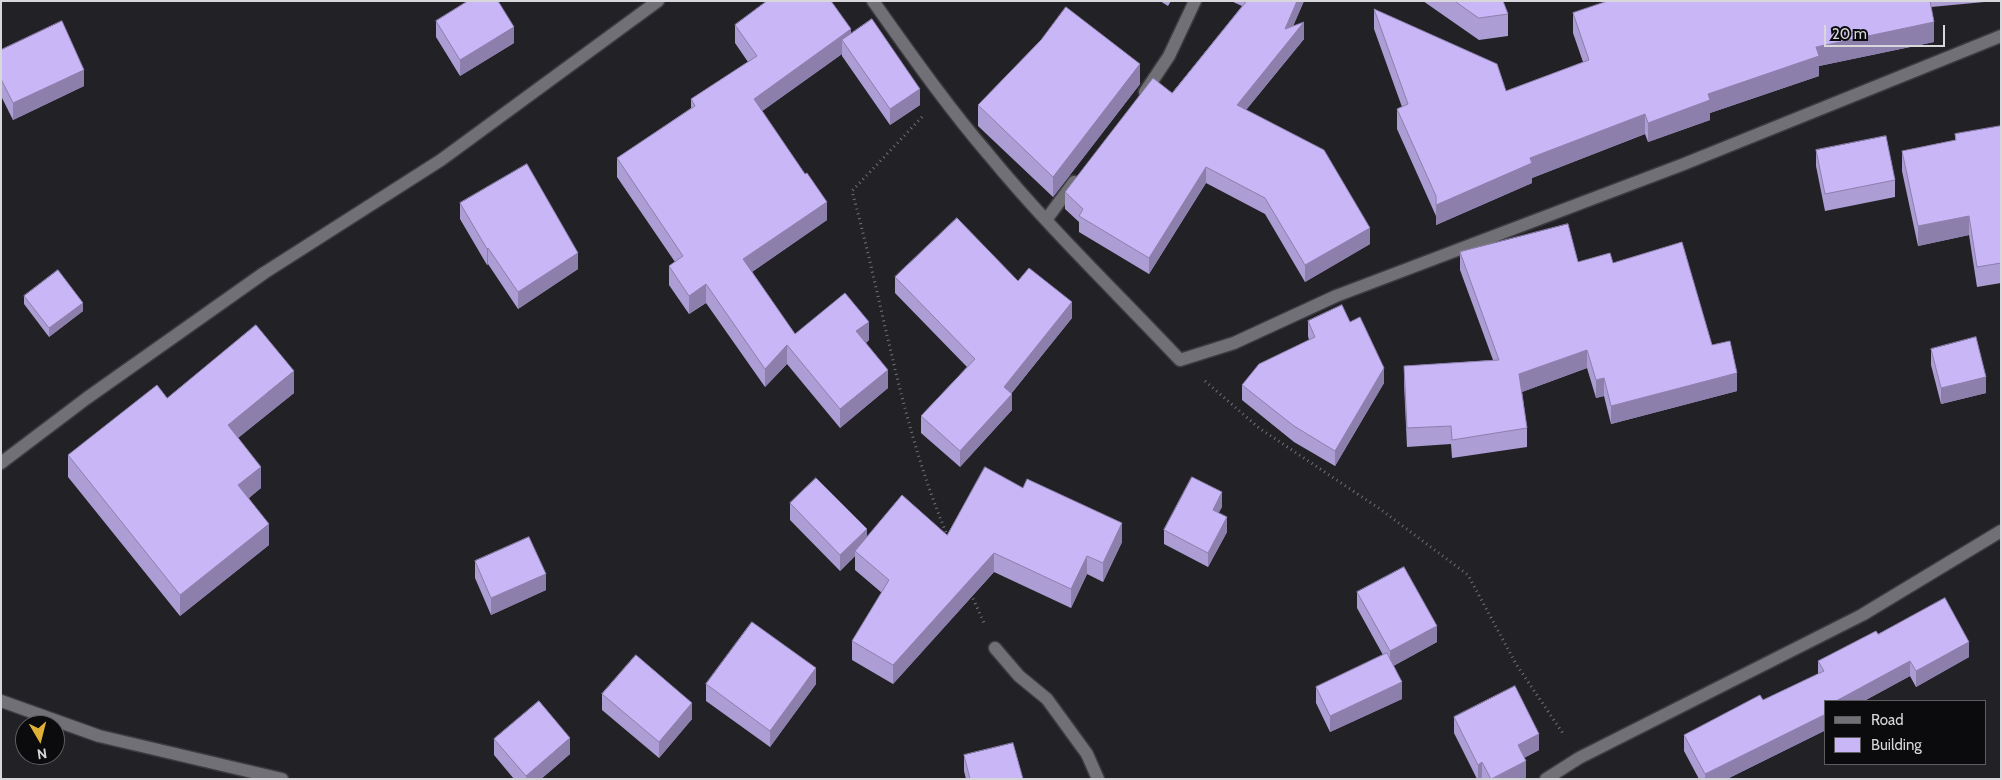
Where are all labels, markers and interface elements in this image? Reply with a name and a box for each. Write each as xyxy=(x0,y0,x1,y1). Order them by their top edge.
scale bar xyxy=(1827,15,1948,47)
text: 20 m xyxy=(1832,25,1867,43)
legend xyxy=(1824,700,1987,765)
text: Road xyxy=(1871,711,1904,729)
north arrow xyxy=(15,715,65,765)
text: Building xyxy=(1871,736,1922,754)
text: N xyxy=(36,744,48,763)

